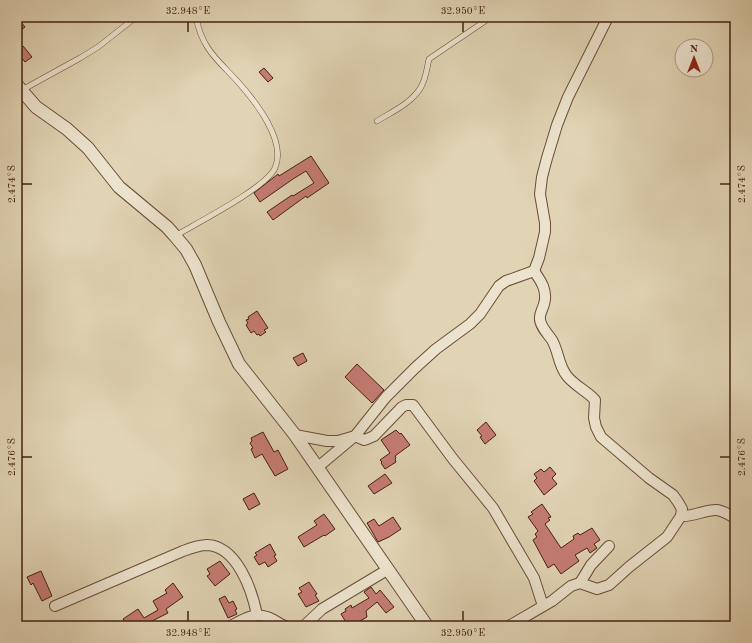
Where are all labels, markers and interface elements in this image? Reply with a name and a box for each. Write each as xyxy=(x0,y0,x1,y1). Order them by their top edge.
text: 32.948°E xyxy=(166,6,210,16)
text: 32.950°E xyxy=(441,6,485,16)
north arrow xyxy=(674,38,714,78)
text: N xyxy=(690,44,699,55)
text: 2.474°S xyxy=(7,165,17,203)
text: 2.474°S xyxy=(737,165,747,203)
text: 2.476°S xyxy=(7,438,17,476)
text: 2.476°S xyxy=(737,438,747,476)
text: 32.948°E xyxy=(166,628,210,638)
text: 32.950°E xyxy=(441,628,485,638)

